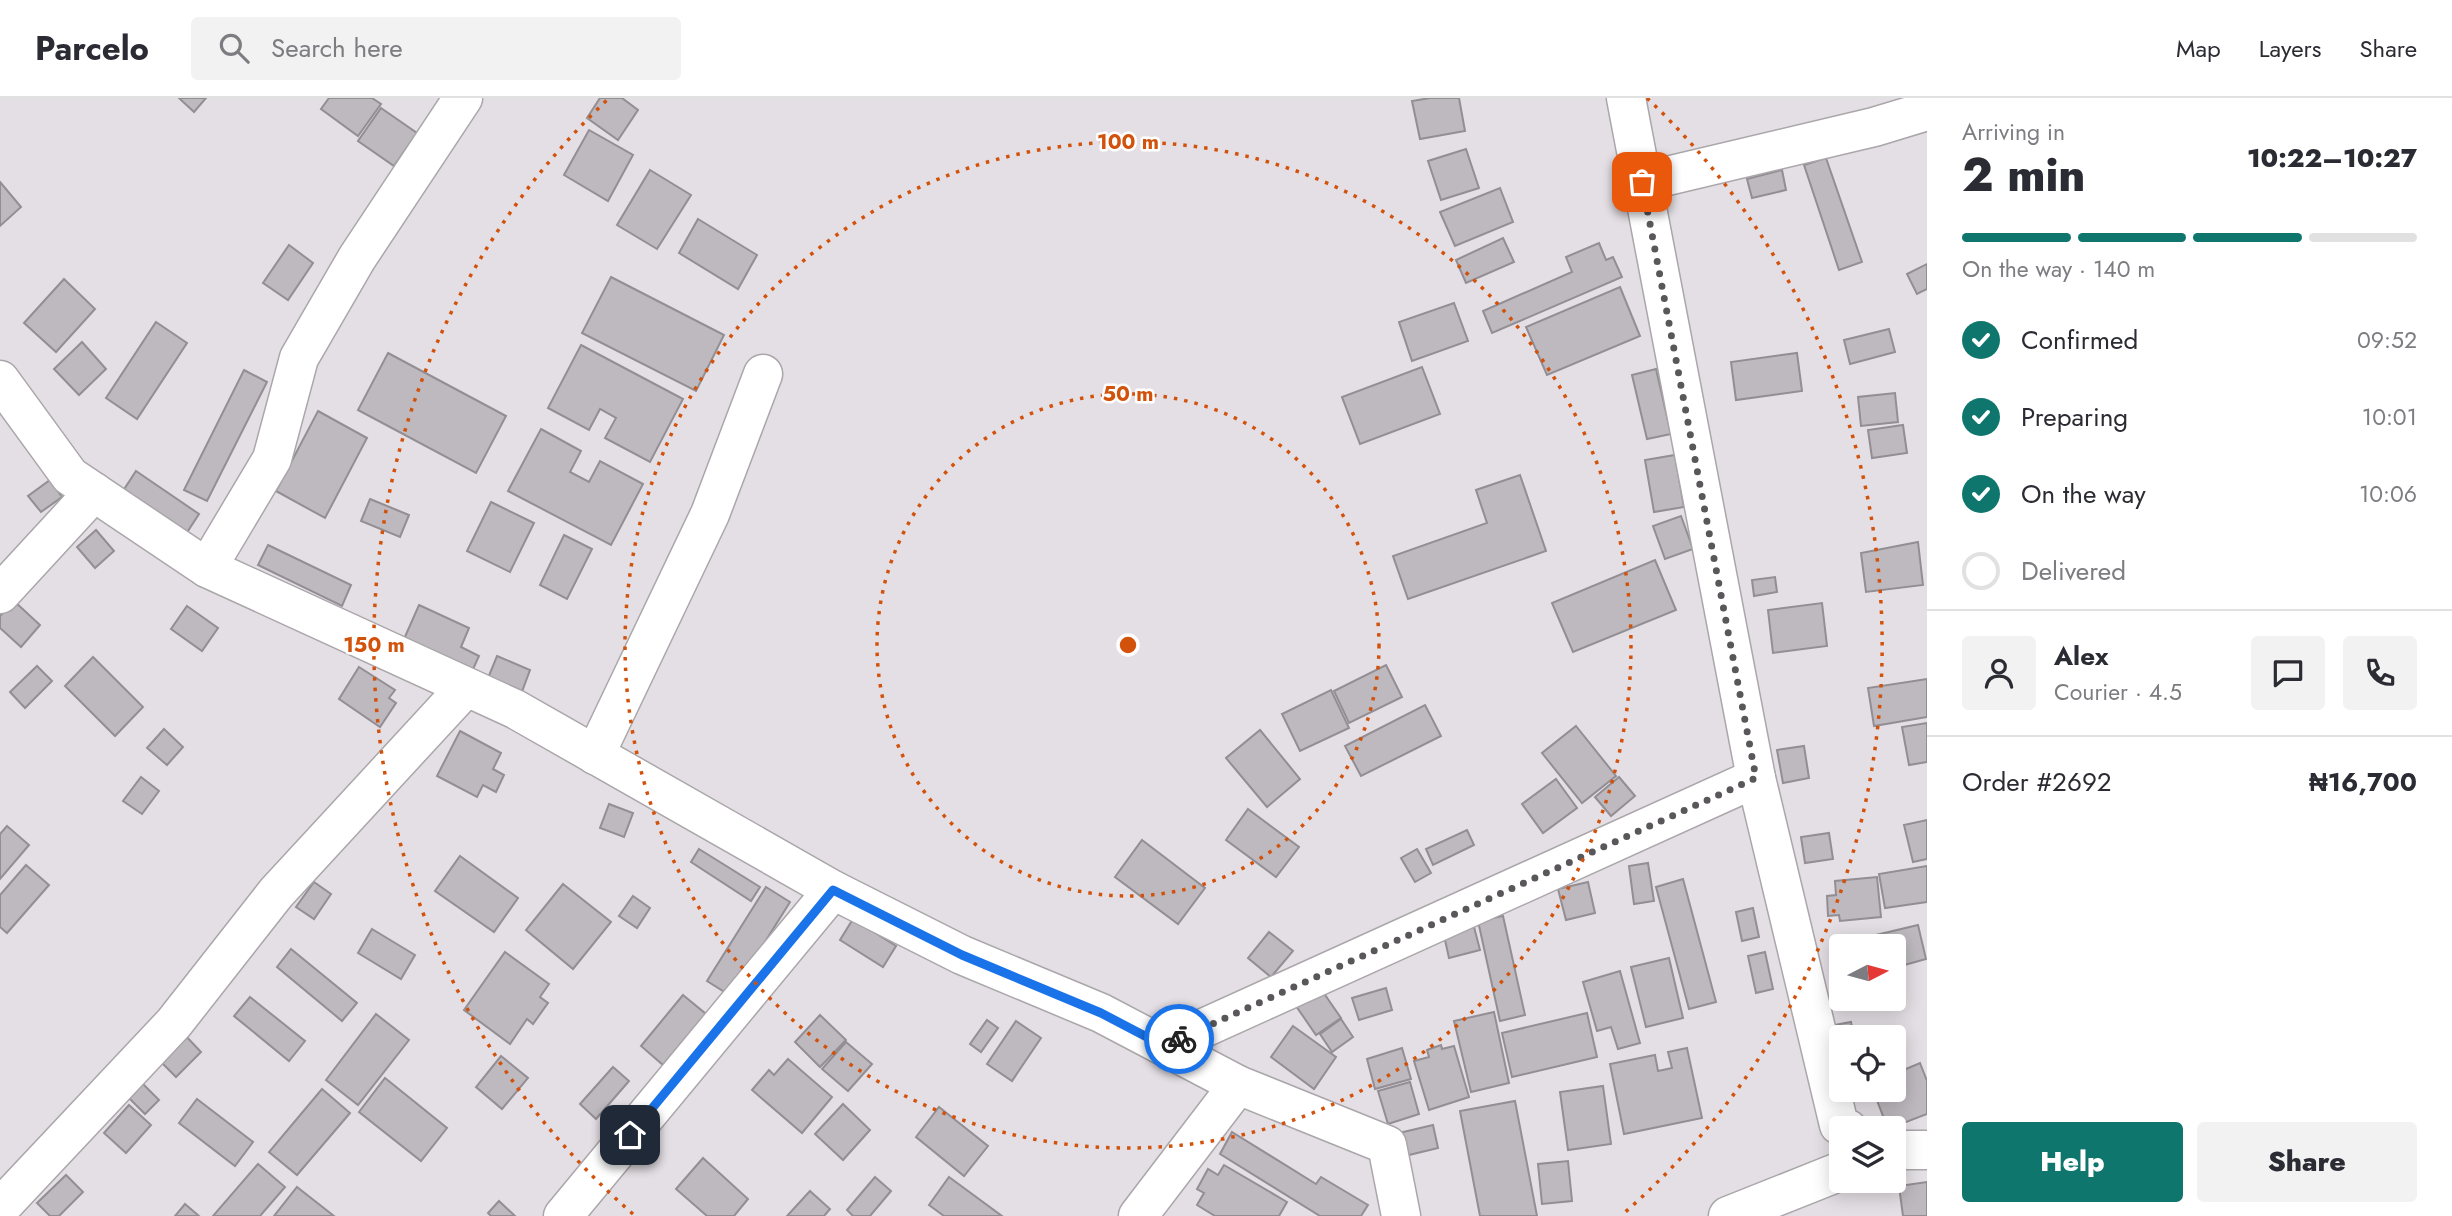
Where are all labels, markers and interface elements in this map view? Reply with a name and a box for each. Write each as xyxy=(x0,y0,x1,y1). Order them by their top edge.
search box xyxy=(191,17,681,80)
text: Parcelo xyxy=(35,25,149,72)
icon: search xyxy=(215,29,253,67)
text: Search here xyxy=(271,29,403,67)
text: Map xyxy=(2176,31,2221,66)
text: Layers xyxy=(2259,31,2321,66)
text: Share xyxy=(2359,31,2417,66)
text: Arriving in xyxy=(1962,115,2065,149)
text: 100 m xyxy=(1097,127,1159,157)
text: 10:22–10:27 xyxy=(2247,139,2417,177)
text: 2 min xyxy=(1962,142,2086,208)
pin xyxy=(1612,152,1672,212)
icon: bag xyxy=(1623,163,1661,201)
text: On the way · 140 m xyxy=(1962,252,2155,286)
icon: check xyxy=(1962,321,2000,359)
text: Confirmed xyxy=(2021,321,2138,359)
text: 09:52 xyxy=(2357,323,2417,357)
text: 50 m xyxy=(1103,379,1153,409)
icon: check xyxy=(1962,398,2000,436)
text: Preparing xyxy=(2021,398,2128,436)
text: 10:01 xyxy=(2362,400,2417,434)
icon: check xyxy=(1962,475,2000,513)
text: On the way xyxy=(2021,475,2146,513)
text: 10:06 xyxy=(2359,477,2417,511)
text: Delivered xyxy=(2021,552,2126,590)
text: 150 m xyxy=(343,630,405,660)
centre of rings xyxy=(1116,633,1140,657)
button: person xyxy=(1962,636,2036,710)
button: chat xyxy=(2251,636,2325,710)
button: phone xyxy=(2343,636,2417,710)
text: Alex xyxy=(2054,637,2108,675)
text: Courier · 4.5 xyxy=(2054,675,2182,709)
text: Order #2692 xyxy=(1962,763,2112,801)
text: ₦16,700 xyxy=(2309,763,2417,801)
north arrow xyxy=(1829,934,1906,1012)
map controls xyxy=(1829,934,1906,1193)
courier xyxy=(1144,1004,1214,1074)
icon: bike xyxy=(1160,1020,1198,1058)
button: locate xyxy=(1829,1025,1906,1102)
pin xyxy=(600,1105,660,1165)
icon: home xyxy=(611,1116,649,1154)
button: layers xyxy=(1829,1116,1906,1193)
button: Help xyxy=(1962,1122,2183,1202)
button: Share xyxy=(2197,1122,2417,1202)

